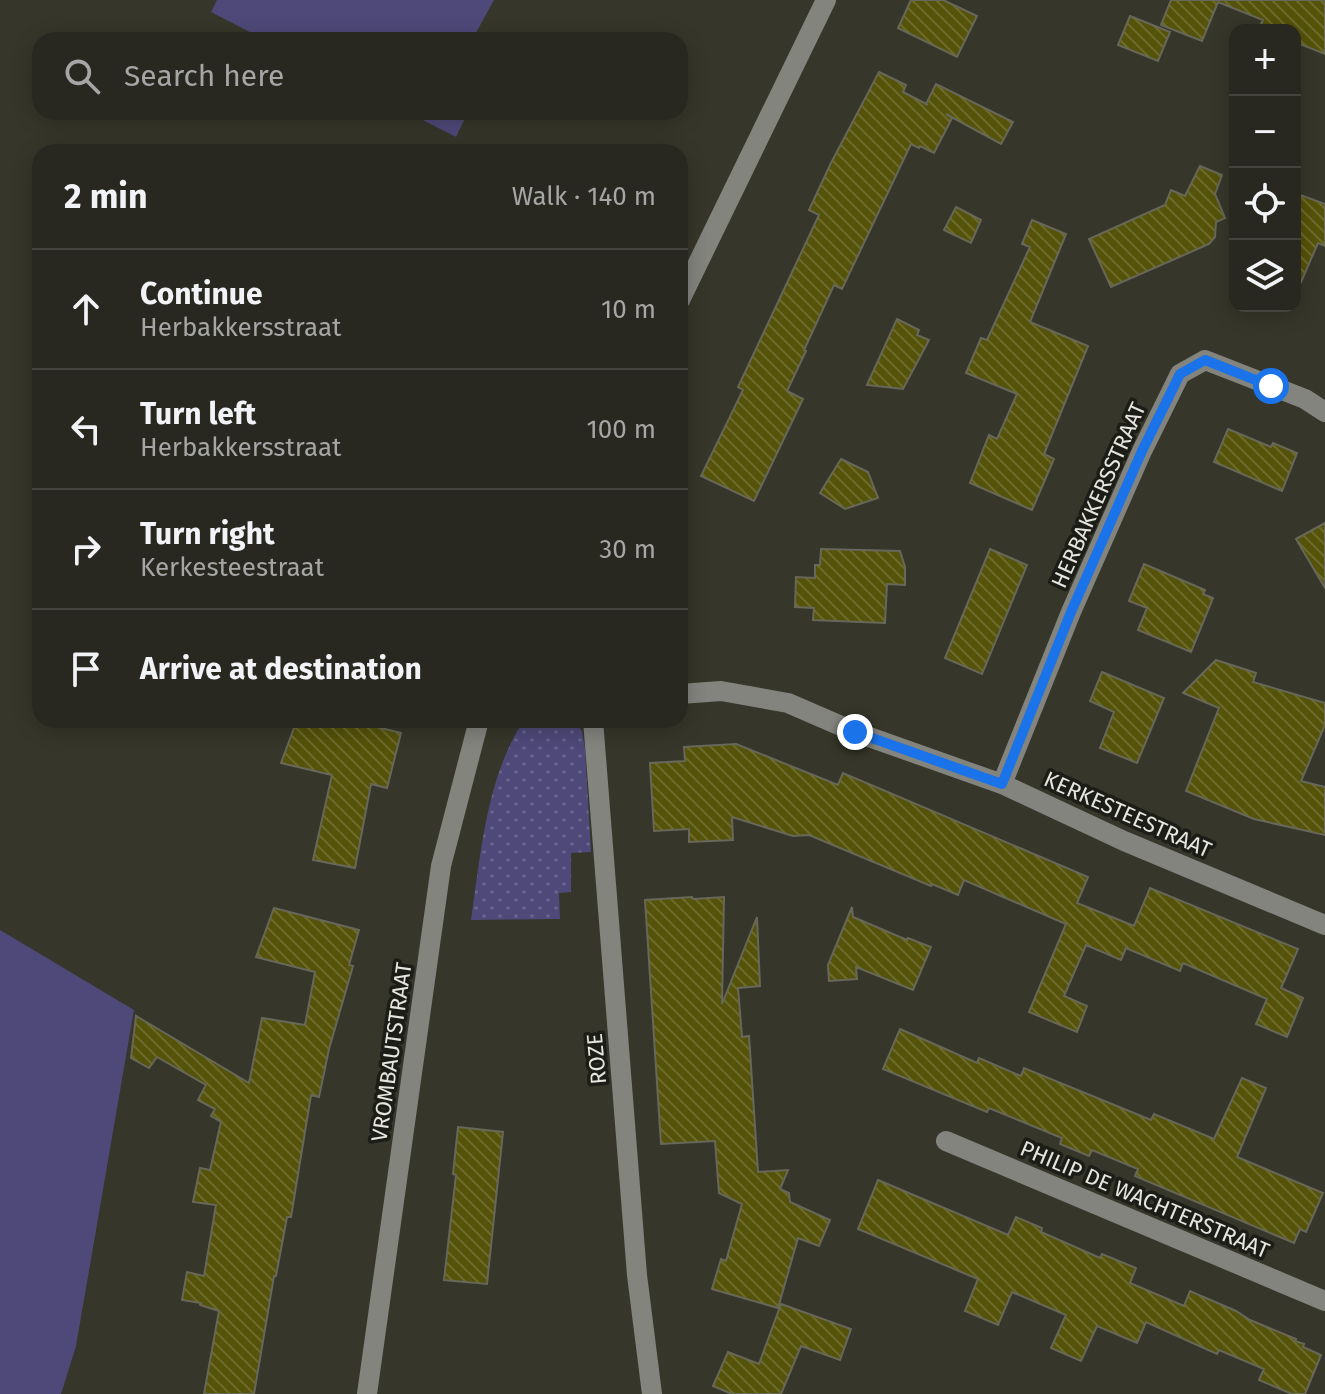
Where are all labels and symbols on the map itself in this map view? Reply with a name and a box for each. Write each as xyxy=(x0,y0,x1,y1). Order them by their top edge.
route start xyxy=(1253,368,1289,404)
street label: HERBAKKERSSTRAAT xyxy=(1045,398,1152,592)
route end xyxy=(837,714,873,750)
street label: KERKESTEESTRAAT xyxy=(1040,765,1216,864)
street label: VROMBAUTSTRAAT xyxy=(366,960,418,1143)
street label: ROZE xyxy=(581,1032,612,1086)
street label: PHILIP DE WACHTERSTRAAT xyxy=(1016,1135,1274,1264)

